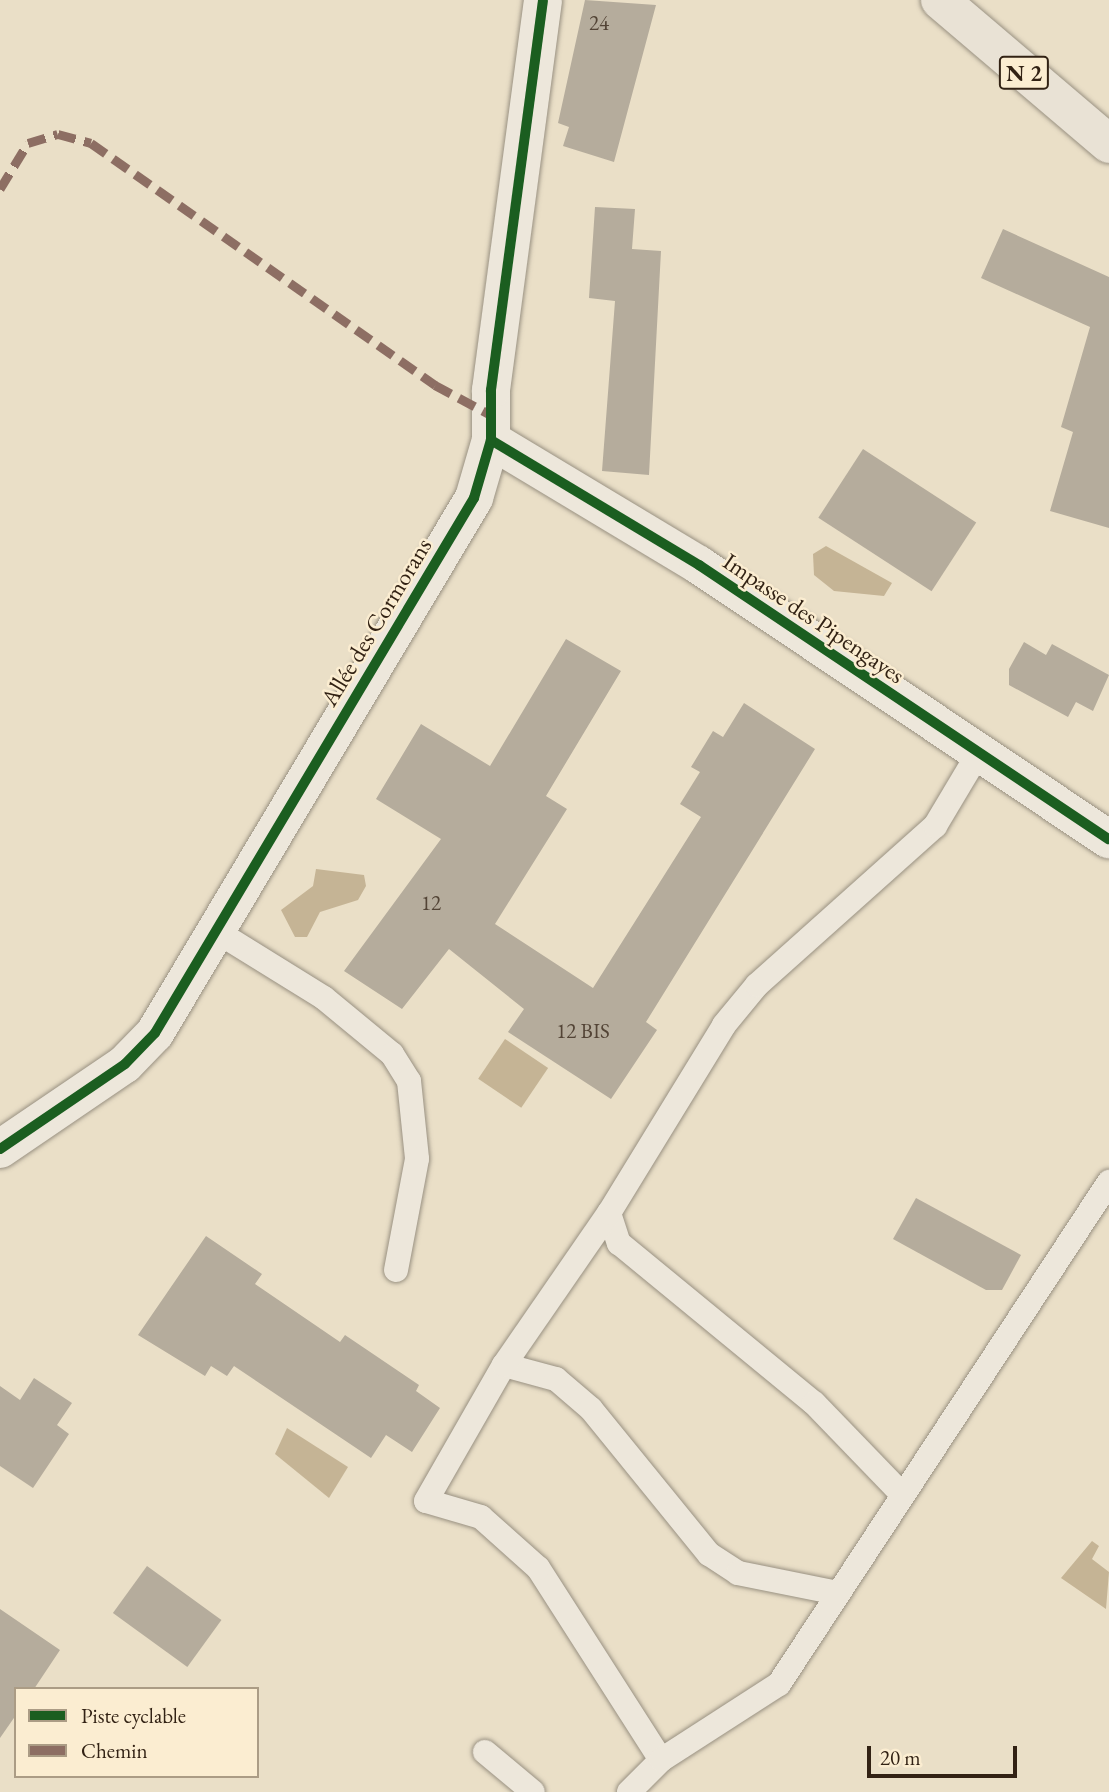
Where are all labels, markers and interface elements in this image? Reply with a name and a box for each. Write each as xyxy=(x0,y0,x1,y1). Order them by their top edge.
house number: 24 xyxy=(589,10,609,36)
road number: N 2 xyxy=(998,54,1050,92)
street label: Allée des Cormorans xyxy=(314,533,438,711)
street label: Impasse des Pipengayes xyxy=(718,547,910,689)
house number: 12 xyxy=(421,890,441,916)
house number: 12 BIS xyxy=(556,1018,610,1044)
legend xyxy=(14,1687,259,1778)
text: Piste cyclable xyxy=(81,1702,186,1729)
scale bar xyxy=(871,1732,1021,1776)
text: Chemin xyxy=(81,1737,148,1764)
text: 20 m xyxy=(880,1744,921,1771)

